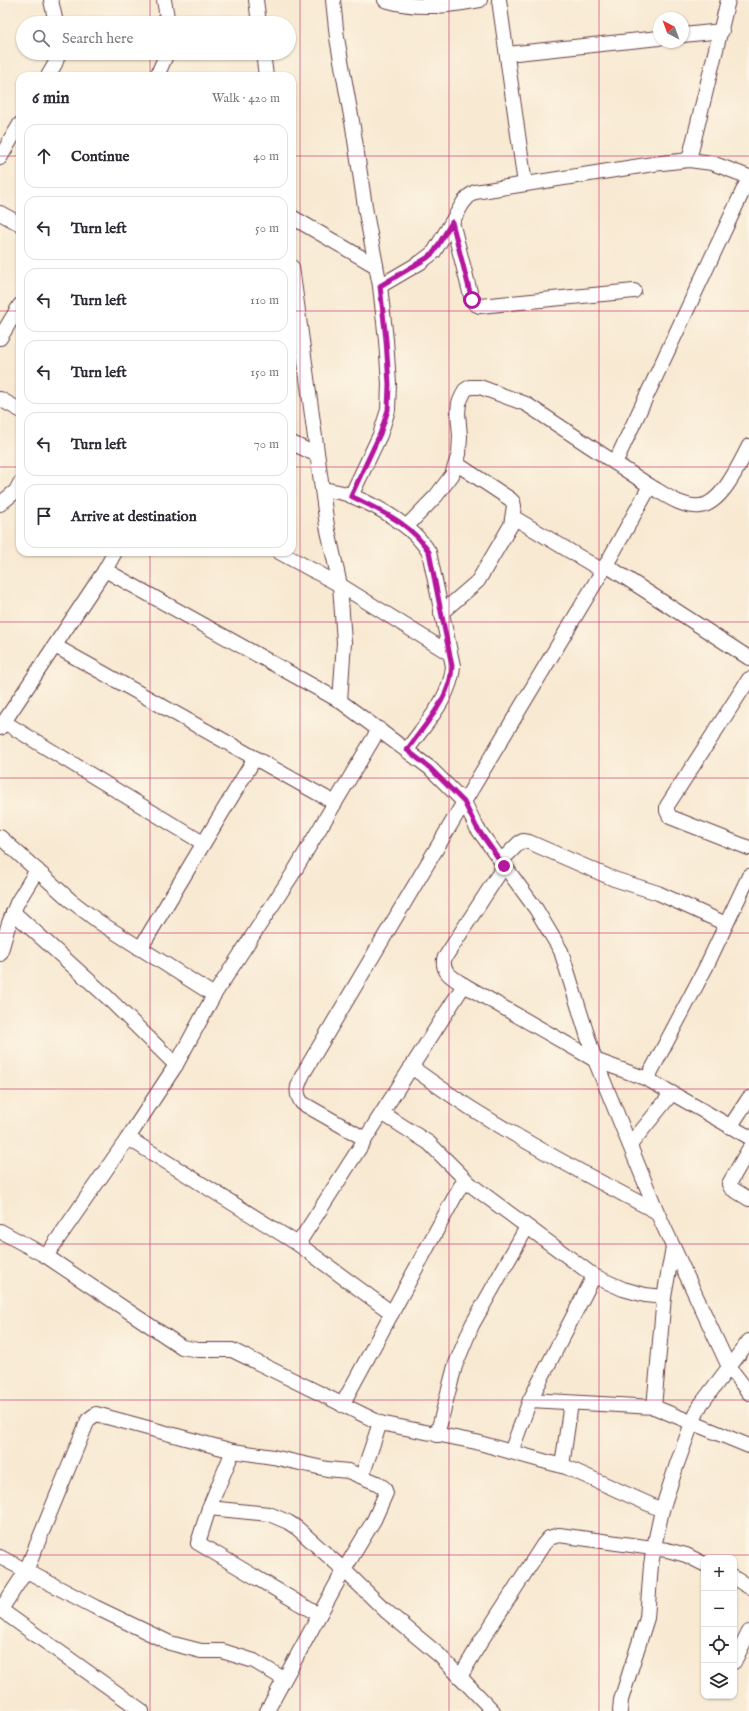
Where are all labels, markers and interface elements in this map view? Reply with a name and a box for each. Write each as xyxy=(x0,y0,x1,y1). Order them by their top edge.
north arrow xyxy=(653,12,689,48)
search box xyxy=(16,16,296,60)
icon: search xyxy=(30,27,52,49)
text: Search here xyxy=(62,29,133,48)
text: 6 min xyxy=(32,88,70,109)
text: Walk · 420 m xyxy=(212,90,280,107)
icon: ahead xyxy=(33,145,55,167)
text: Continue xyxy=(71,147,129,166)
text: 40 m xyxy=(253,148,279,165)
icon: left xyxy=(33,217,55,239)
text: Turn left xyxy=(71,219,127,238)
text: 50 m xyxy=(255,220,279,237)
icon: left xyxy=(33,289,55,311)
text: Turn left xyxy=(71,291,127,310)
route start xyxy=(463,291,481,309)
text: 110 m xyxy=(250,292,279,309)
icon: left xyxy=(33,361,55,383)
text: Turn left xyxy=(71,363,127,382)
text: 150 m xyxy=(250,364,279,381)
icon: left xyxy=(33,433,55,455)
text: Turn left xyxy=(71,435,127,454)
text: 70 m xyxy=(254,436,279,453)
icon: arrive xyxy=(33,505,55,527)
text: Arrive at destination xyxy=(71,507,197,526)
route end xyxy=(495,857,513,875)
map controls xyxy=(701,1555,737,1699)
button: + xyxy=(701,1555,737,1591)
button: − xyxy=(701,1591,737,1627)
button: locate xyxy=(701,1627,737,1663)
button: layers xyxy=(701,1663,737,1699)

